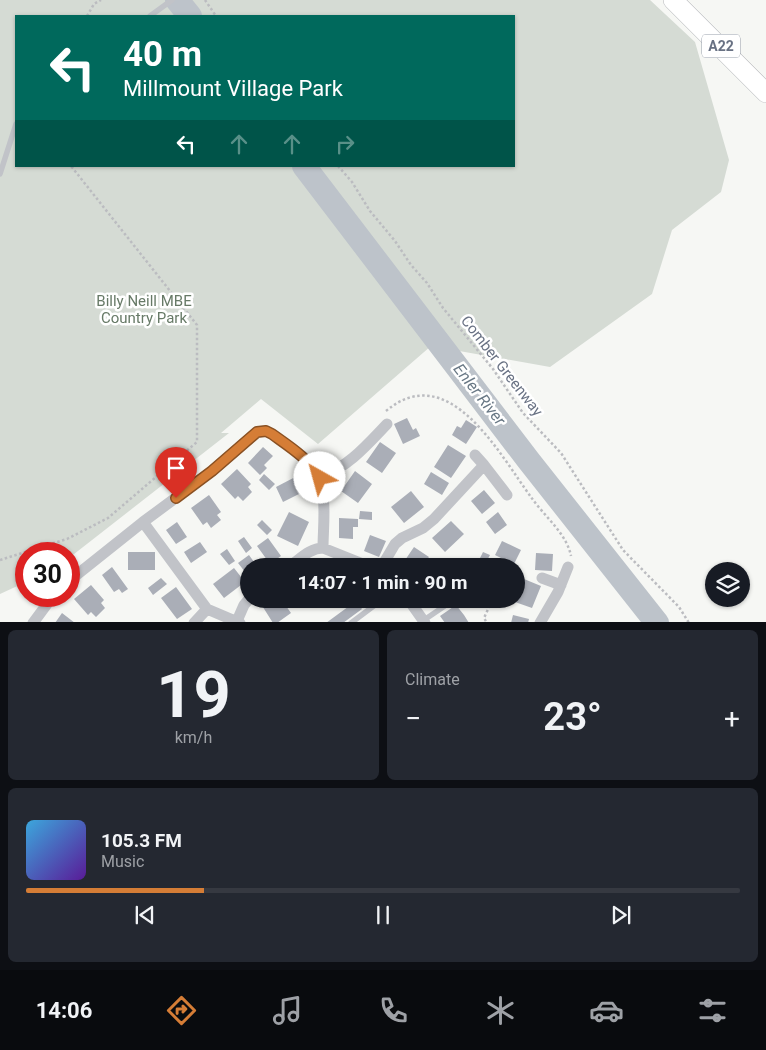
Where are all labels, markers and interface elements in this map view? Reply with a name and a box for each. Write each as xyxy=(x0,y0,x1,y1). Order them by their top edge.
text: 40 m xyxy=(123,34,202,75)
road number: A22 xyxy=(702,34,740,58)
icon: left xyxy=(40,35,105,100)
text: Millmount Village Park xyxy=(123,76,343,101)
icon: left xyxy=(172,130,200,158)
icon: ahead xyxy=(225,130,253,158)
icon: ahead xyxy=(278,130,306,158)
icon: right xyxy=(331,130,359,158)
park label: Billy Neill MBE Country Park xyxy=(96,292,192,327)
street label: Comber Greenway xyxy=(457,312,547,420)
water label: Enler River xyxy=(450,360,510,429)
pin xyxy=(155,447,197,498)
position arrow xyxy=(293,451,345,503)
icon: arrive xyxy=(162,454,190,482)
speed limit sign: 30 xyxy=(15,542,80,607)
map controls xyxy=(705,562,750,607)
button: layers xyxy=(705,562,750,607)
text: 14:07 · 1 min · 90 m xyxy=(297,571,468,594)
text: 19 xyxy=(156,657,231,733)
text: Climate xyxy=(405,670,460,689)
text: 23° xyxy=(543,695,602,739)
text: − xyxy=(405,702,421,735)
text: + xyxy=(724,702,740,735)
text: km/h xyxy=(175,728,212,747)
text: 105.3 FM xyxy=(101,829,182,852)
text: Music xyxy=(101,852,144,871)
icon: previous xyxy=(131,901,159,929)
icon: pause xyxy=(369,901,397,929)
icon: next xyxy=(607,901,635,929)
icon: directions xyxy=(164,993,199,1028)
icon: music xyxy=(270,993,305,1028)
icon: phone xyxy=(376,993,411,1028)
icon: climate xyxy=(483,993,518,1028)
icon: car xyxy=(589,993,624,1028)
icon: filters xyxy=(695,993,730,1028)
text: 14:06 xyxy=(36,998,92,1023)

